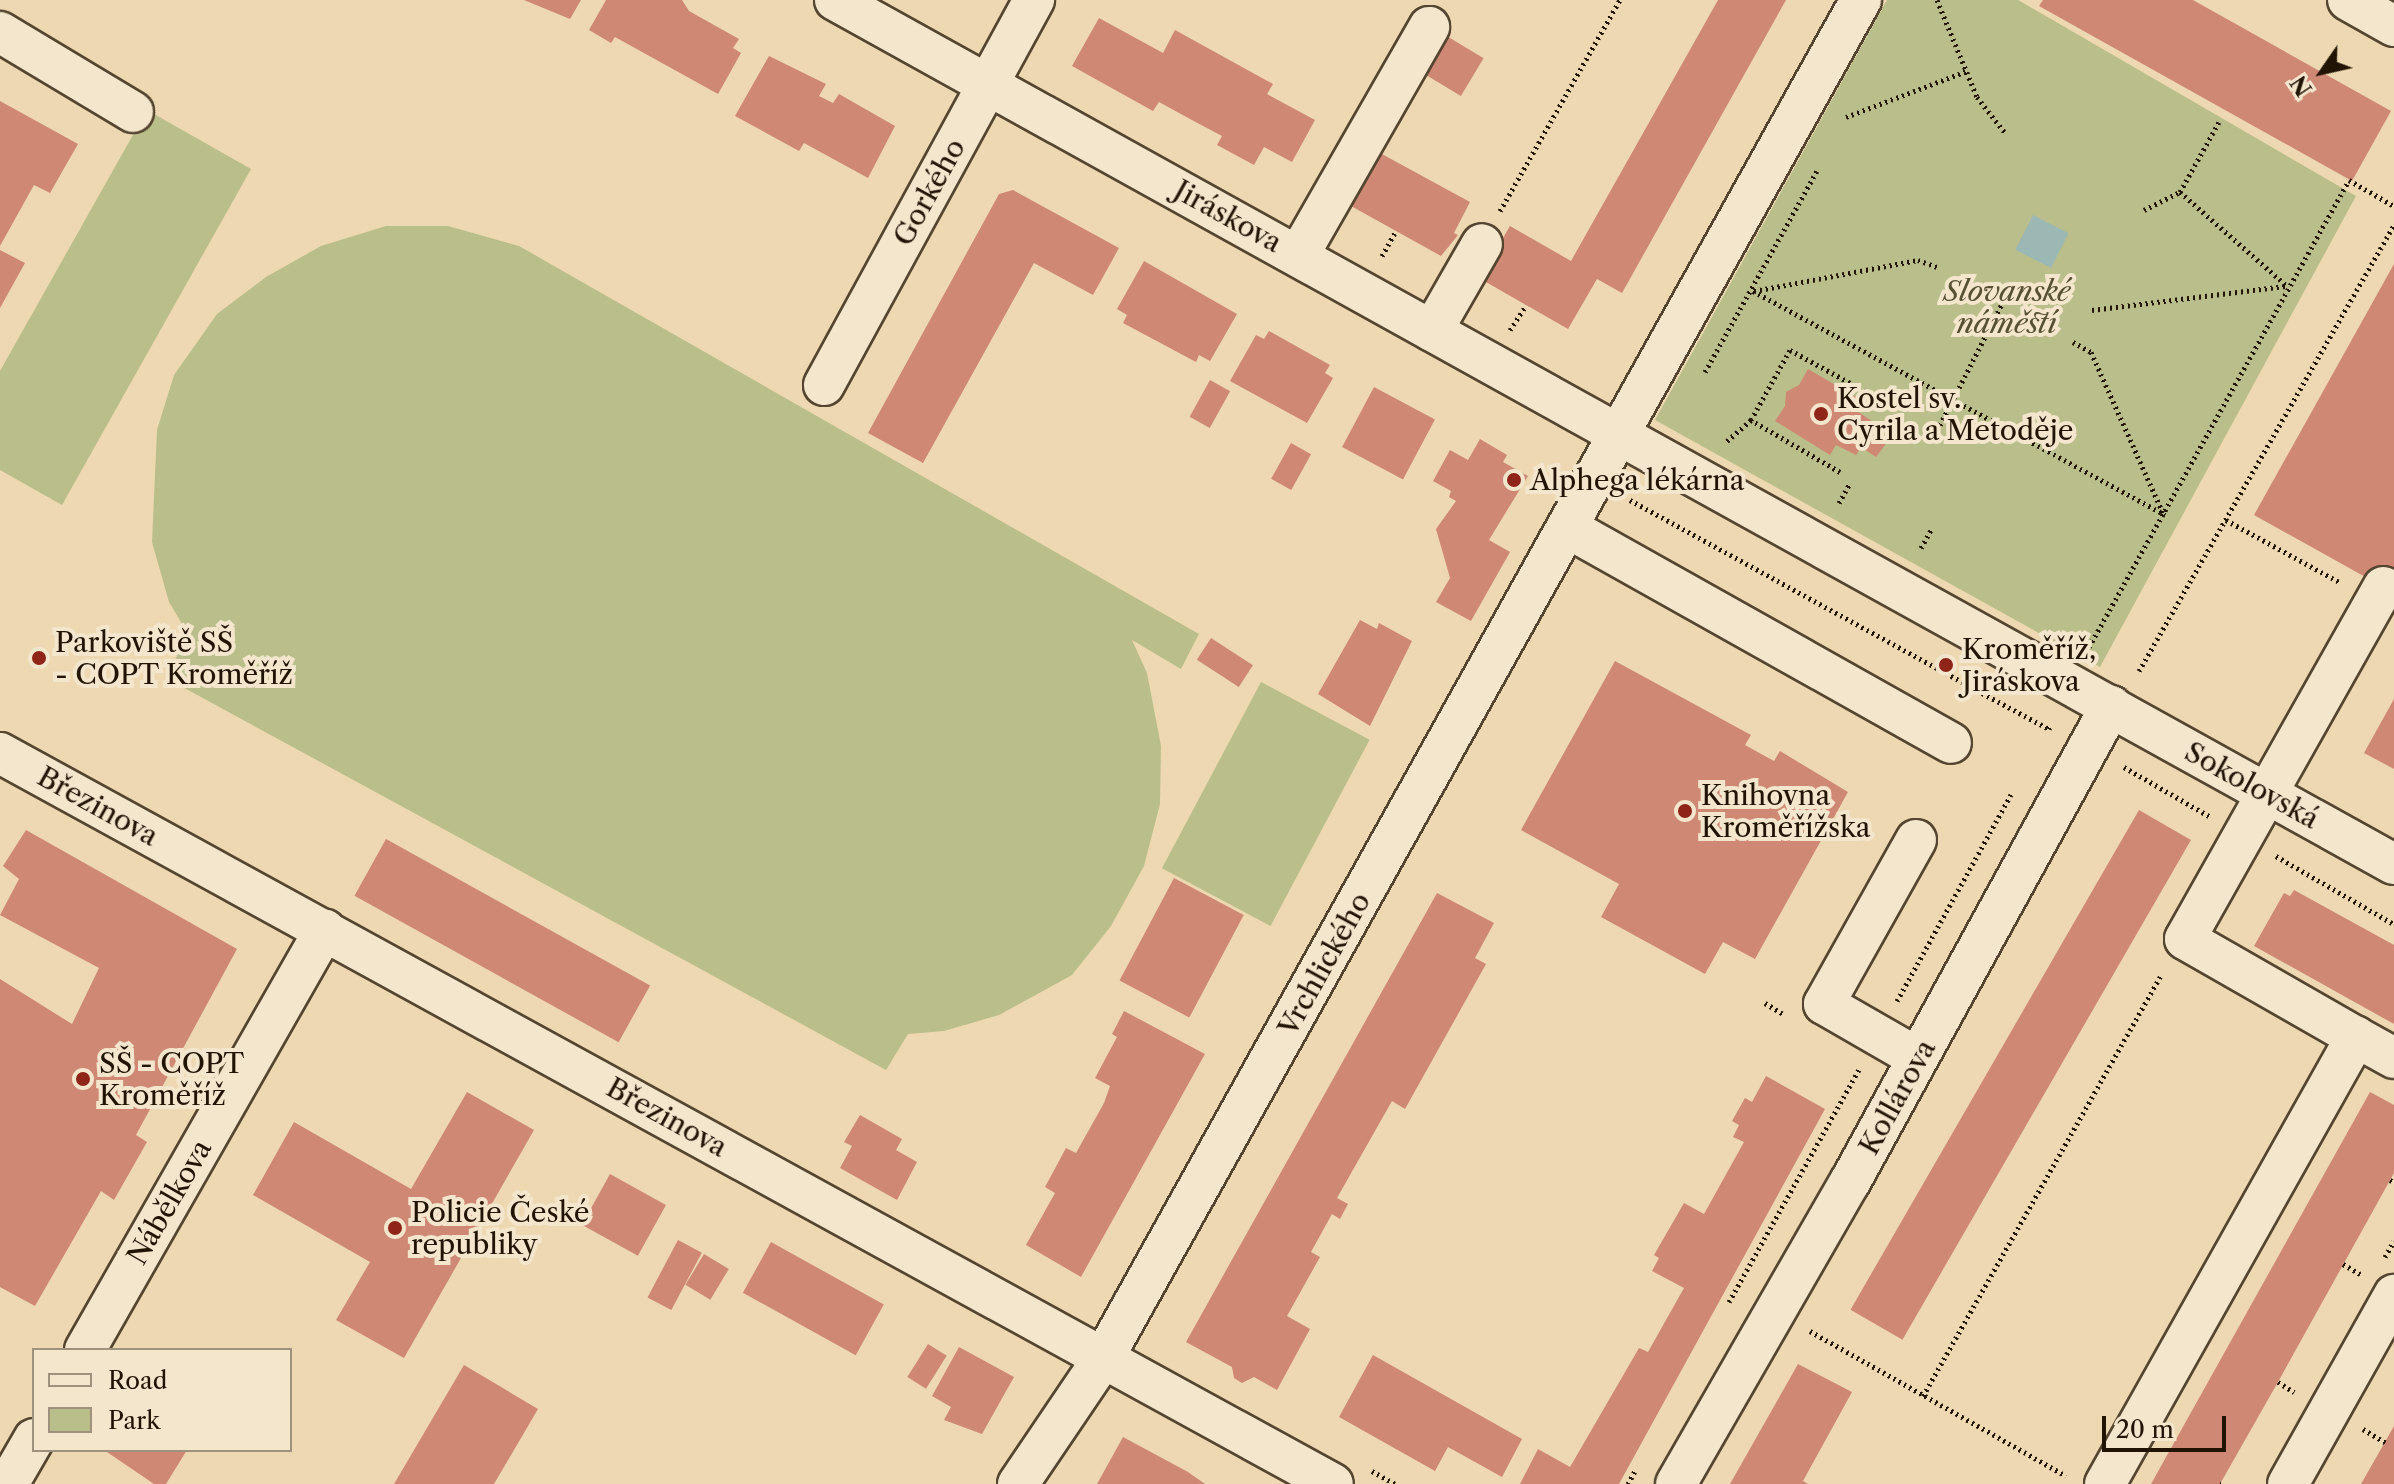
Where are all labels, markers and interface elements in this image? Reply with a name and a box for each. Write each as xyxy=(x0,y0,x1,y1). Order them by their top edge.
north arrow xyxy=(2282,32,2362,112)
text: N xyxy=(2285,70,2318,101)
street label: Gorkého xyxy=(886,133,972,251)
street label: Jiráskova xyxy=(1168,173,1288,259)
park label: Slovanské náměstí xyxy=(1943,274,2071,340)
place label: Kostel sv. Cyrila a Metoděje xyxy=(1837,381,2074,447)
marker: Kostel sv. Cyrila a Metoděje xyxy=(1812,405,1830,423)
place label: Alphega lékárna xyxy=(1530,463,1745,497)
marker: Alphega lékárna xyxy=(1505,471,1523,489)
place label: Parkoviště SŠ - COPT Kroměříž xyxy=(55,625,294,691)
place label: Kroměříž, Jiráskova xyxy=(1962,632,2096,698)
marker: Parkoviště SŠ - COPT Kroměříž xyxy=(30,649,48,667)
marker: Kroměříž, Jiráskova xyxy=(1937,656,1955,674)
street label: Sokolovská xyxy=(2179,734,2325,836)
street label: Březinova xyxy=(32,759,164,853)
place label: Knihovna Kroměřížska xyxy=(1701,778,1870,844)
marker: Knihovna Kroměřížska xyxy=(1676,802,1694,820)
street label: Vrchlického xyxy=(1271,886,1377,1042)
street label: Kollárova xyxy=(1852,1034,1942,1160)
place label: SŠ - COPT Kroměříž xyxy=(99,1046,244,1112)
marker: SŠ - COPT Kroměříž xyxy=(74,1070,92,1088)
street label: Březinova xyxy=(601,1070,733,1164)
street label: Nábělkova xyxy=(120,1134,218,1270)
place label: Policie České republiky xyxy=(411,1195,589,1261)
marker: Policie České republiky xyxy=(386,1219,404,1237)
legend xyxy=(32,1348,292,1452)
text: Road xyxy=(108,1366,167,1395)
scale bar xyxy=(2106,1400,2230,1450)
text: Park xyxy=(108,1406,160,1435)
text: 20 m xyxy=(2116,1415,2174,1444)

